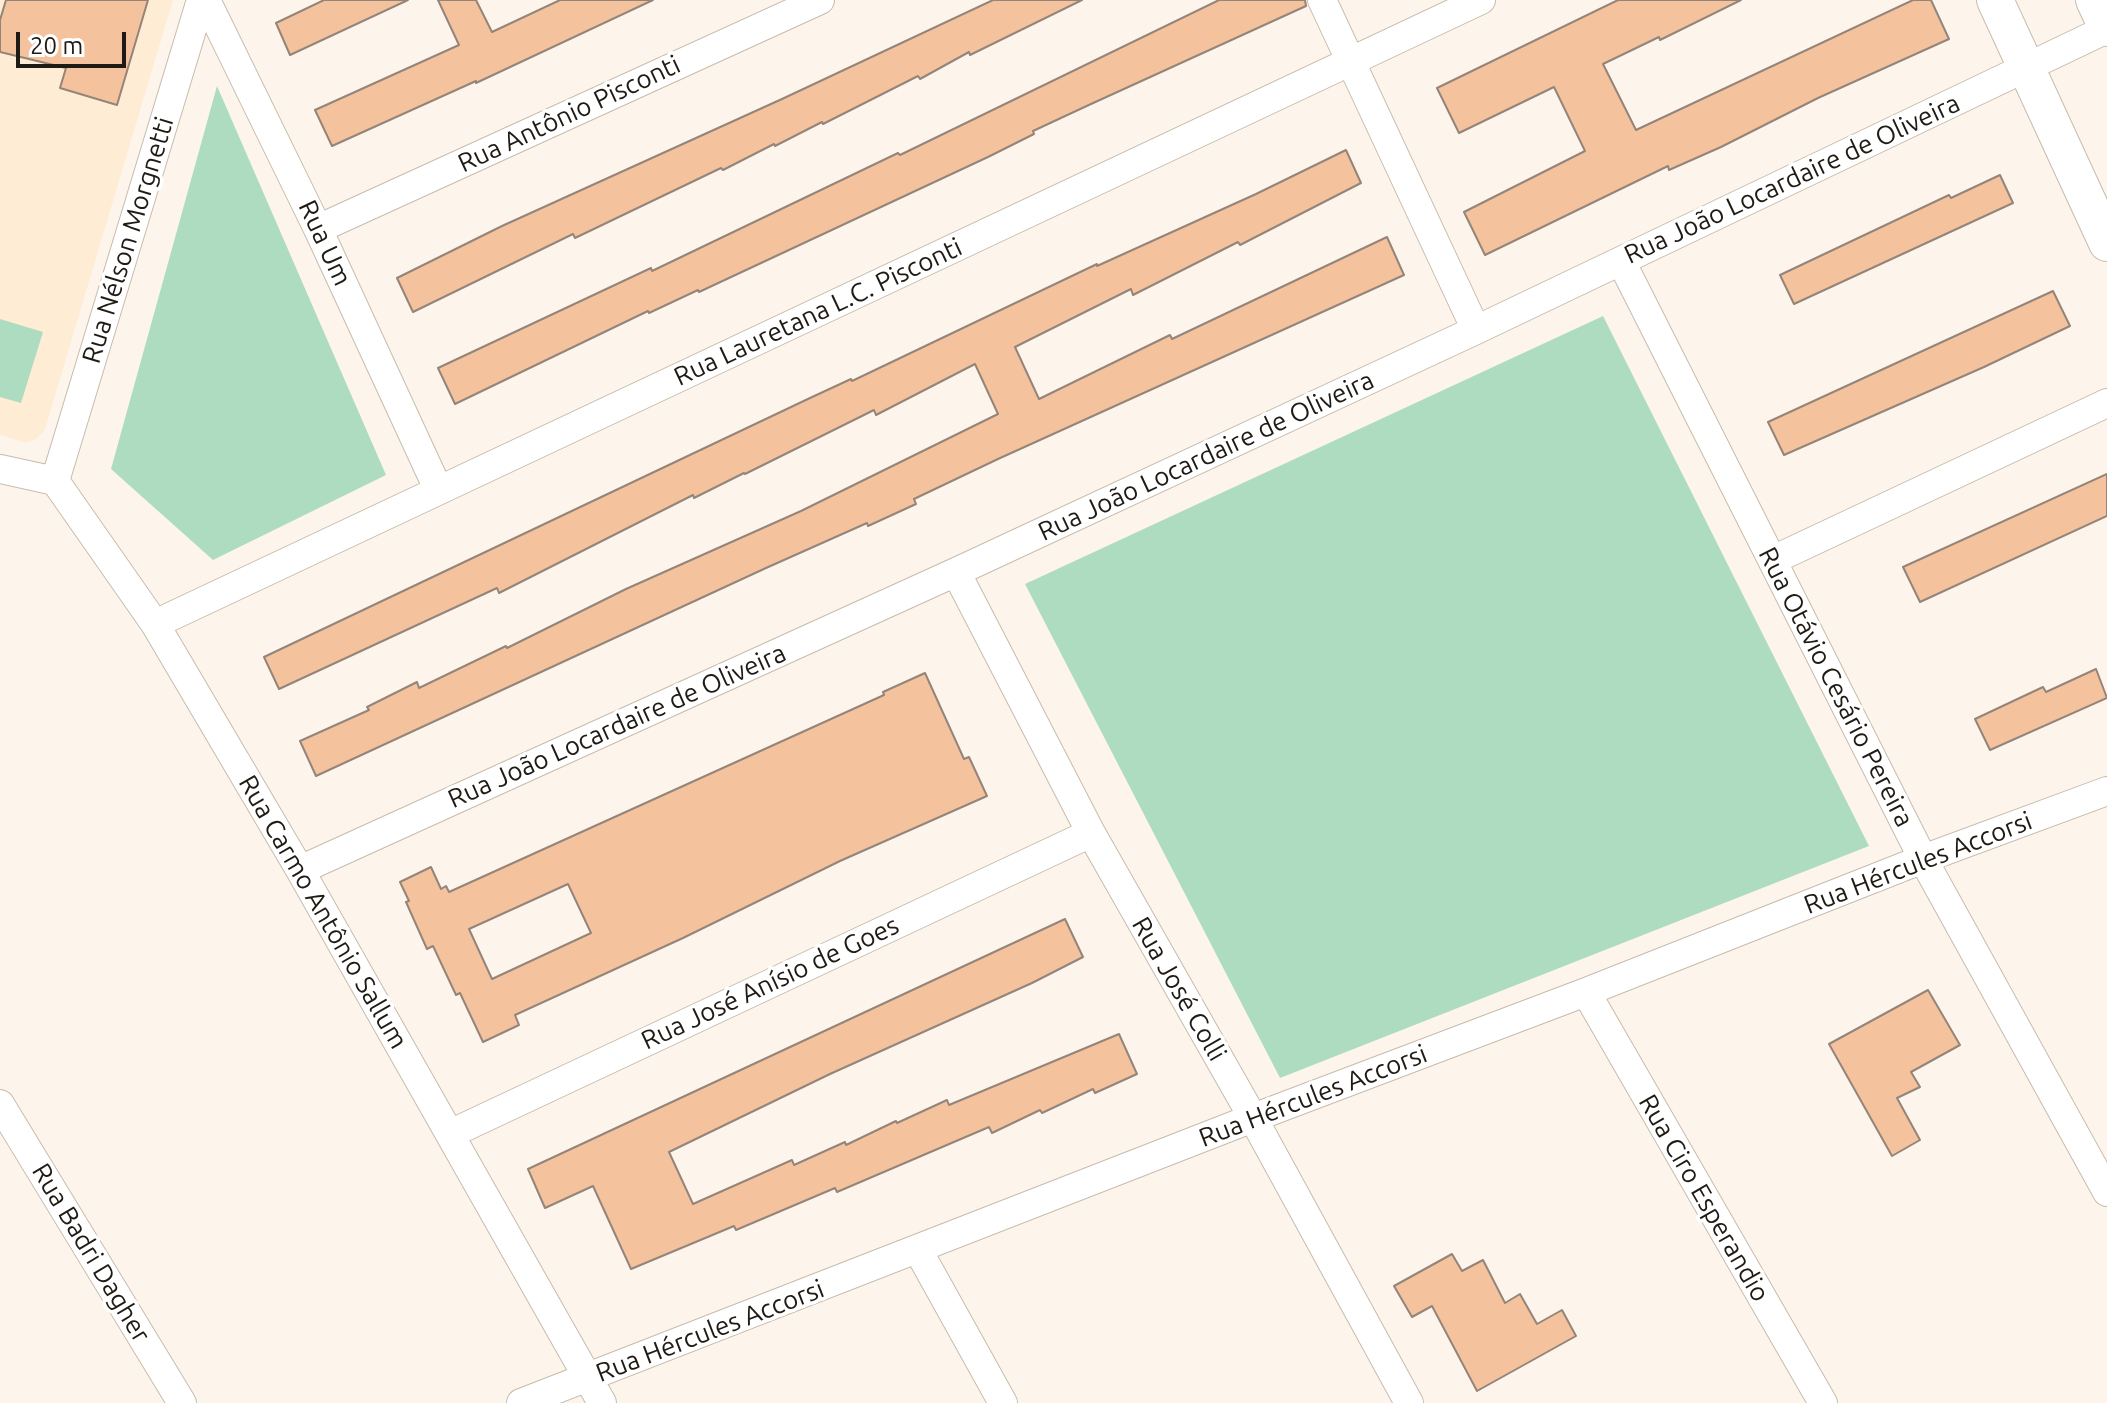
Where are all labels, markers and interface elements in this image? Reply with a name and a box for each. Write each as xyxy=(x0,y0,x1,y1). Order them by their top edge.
scale bar xyxy=(20,16,130,66)
text: 20 m xyxy=(30,32,83,59)
street label: Rua Antônio Pisconti xyxy=(453,49,685,179)
street label: Rua João Locardaire de Oliveira xyxy=(1619,87,1965,271)
street label: Rua Nélson Morgnetti xyxy=(76,113,180,367)
street label: Rua Um xyxy=(292,195,358,291)
street label: Rua Lauretana L.C. Pisconti xyxy=(669,231,967,393)
street label: Rua João Locardaire de Oliveira xyxy=(1033,364,1379,548)
street label: Rua Otávio Cesário Pereira xyxy=(1752,542,1920,832)
street label: Rua João Locardaire de Oliveira xyxy=(443,637,791,815)
street label: Rua Carmo Antônio Sallum xyxy=(232,770,414,1054)
street label: Rua Hércules Accorsi xyxy=(1800,805,2036,921)
street label: Rua José Anísio de Goes xyxy=(636,910,904,1056)
street label: Rua José Colli xyxy=(1125,911,1233,1067)
street label: Rua Hércules Accorsi xyxy=(1195,1038,1431,1154)
street label: Rua Ciro Esperandio xyxy=(1632,1089,1776,1307)
street label: Rua Badri Dagher xyxy=(25,1158,157,1348)
street label: Rua Hércules Accorsi xyxy=(592,1273,828,1389)

